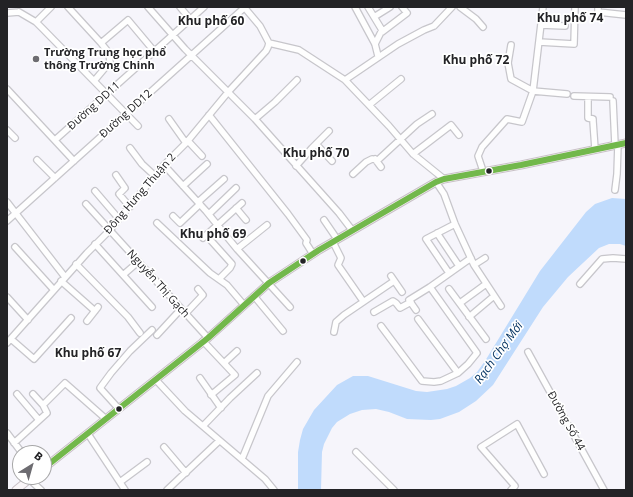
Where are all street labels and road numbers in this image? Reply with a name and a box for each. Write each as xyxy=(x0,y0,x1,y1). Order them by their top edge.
street label: Đường DD11 xyxy=(65,79,123,133)
street label: Đường DD12 xyxy=(97,87,155,141)
street label: Đông Hưng Thuận 2 xyxy=(101,151,179,237)
street label: Nguyễn Thị Gạch xyxy=(124,247,192,321)
street label: Đường Số 44 xyxy=(544,389,588,453)

